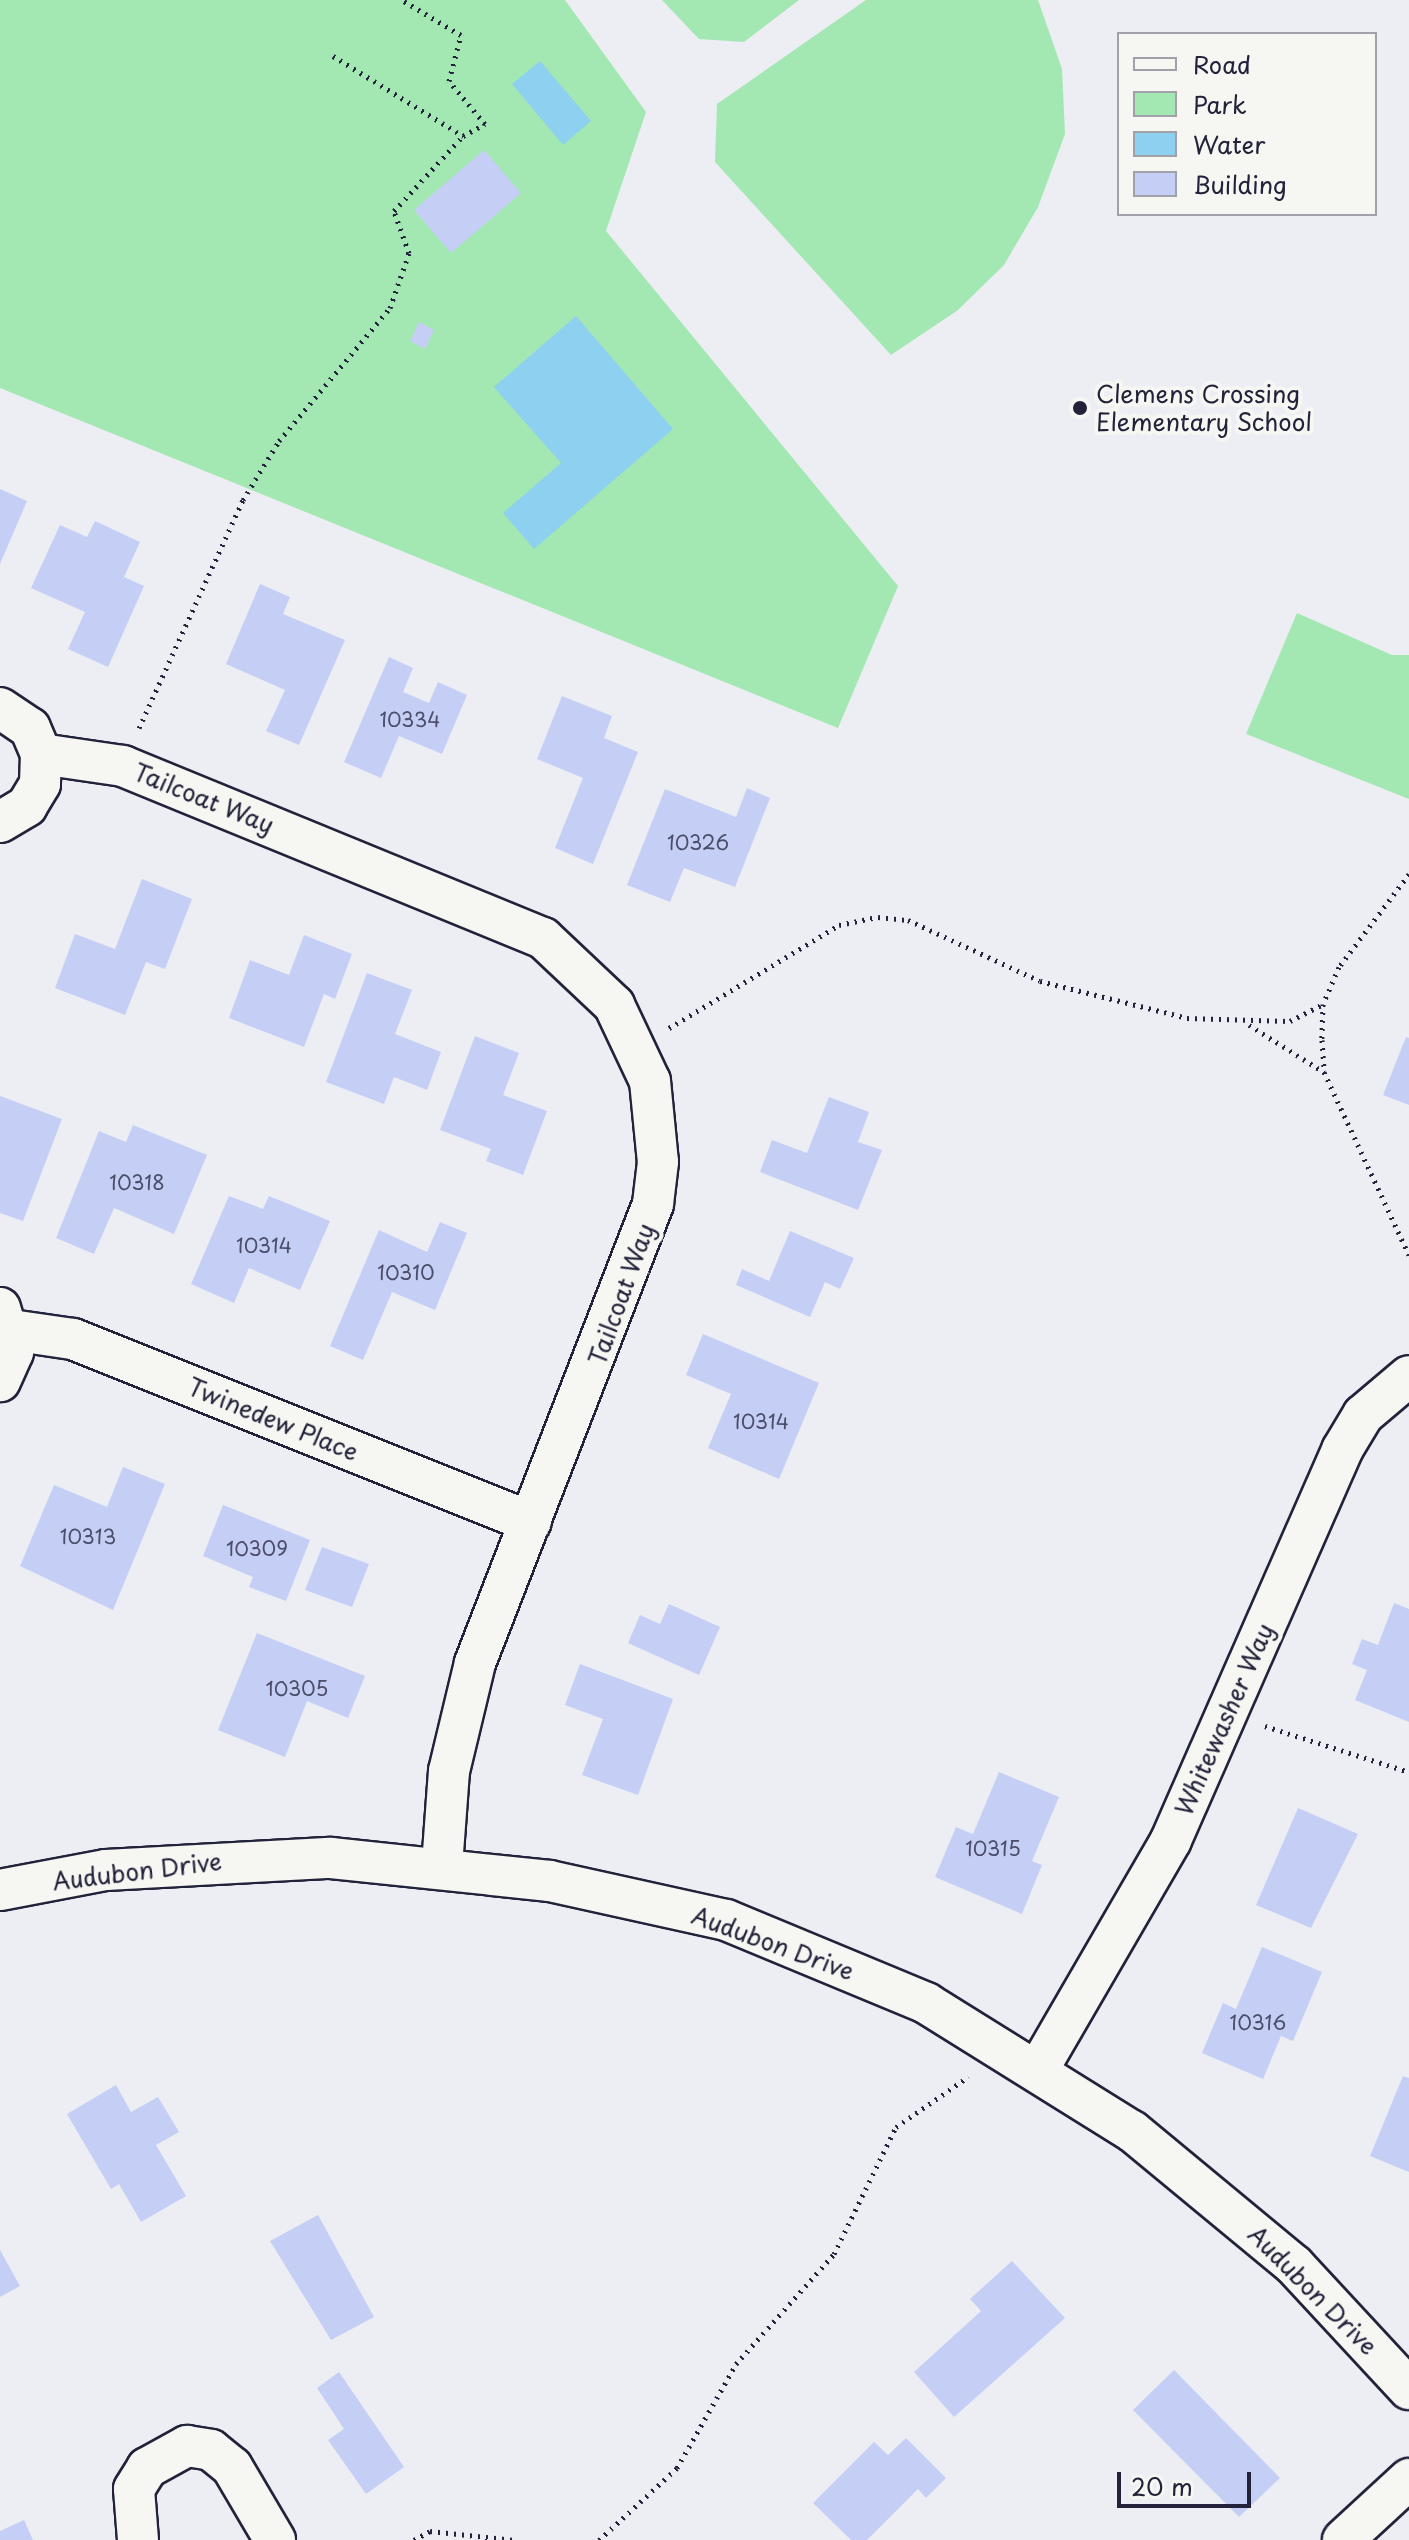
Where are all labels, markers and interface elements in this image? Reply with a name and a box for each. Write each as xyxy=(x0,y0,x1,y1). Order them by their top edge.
legend xyxy=(1117,32,1377,216)
text: Road xyxy=(1193,46,1251,82)
text: Park xyxy=(1193,86,1247,122)
text: Water xyxy=(1193,126,1265,162)
text: Building xyxy=(1193,166,1287,202)
place label: Clemens Crossing Elementary School xyxy=(1096,380,1312,436)
marker: Clemens Crossing Elementary School xyxy=(1071,399,1089,417)
house number: 10334 xyxy=(379,707,441,731)
street label: Tailcoat Way xyxy=(129,757,279,839)
house number: 10326 xyxy=(667,830,729,854)
house number: 10318 xyxy=(109,1170,165,1194)
street label: Tailcoat Way xyxy=(582,1219,660,1369)
house number: 10314 xyxy=(236,1233,292,1257)
house number: 10310 xyxy=(377,1260,435,1284)
street label: Twinedew Place xyxy=(183,1371,363,1467)
house number: 10314 xyxy=(733,1409,789,1433)
house number: 10313 xyxy=(60,1524,116,1548)
house number: 10309 xyxy=(226,1536,288,1560)
street label: Whitewasher Way xyxy=(1168,1618,1280,1820)
house number: 10305 xyxy=(266,1676,328,1700)
house number: 10315 xyxy=(965,1836,1021,1860)
street label: Audubon Drive xyxy=(51,1846,223,1896)
street label: Audubon Drive xyxy=(688,1900,858,1986)
house number: 10316 xyxy=(1230,2010,1286,2034)
street label: Audubon Drive xyxy=(1243,2220,1383,2360)
scale bar xyxy=(1121,2456,1255,2506)
text: 20 m xyxy=(1131,2468,1193,2504)

